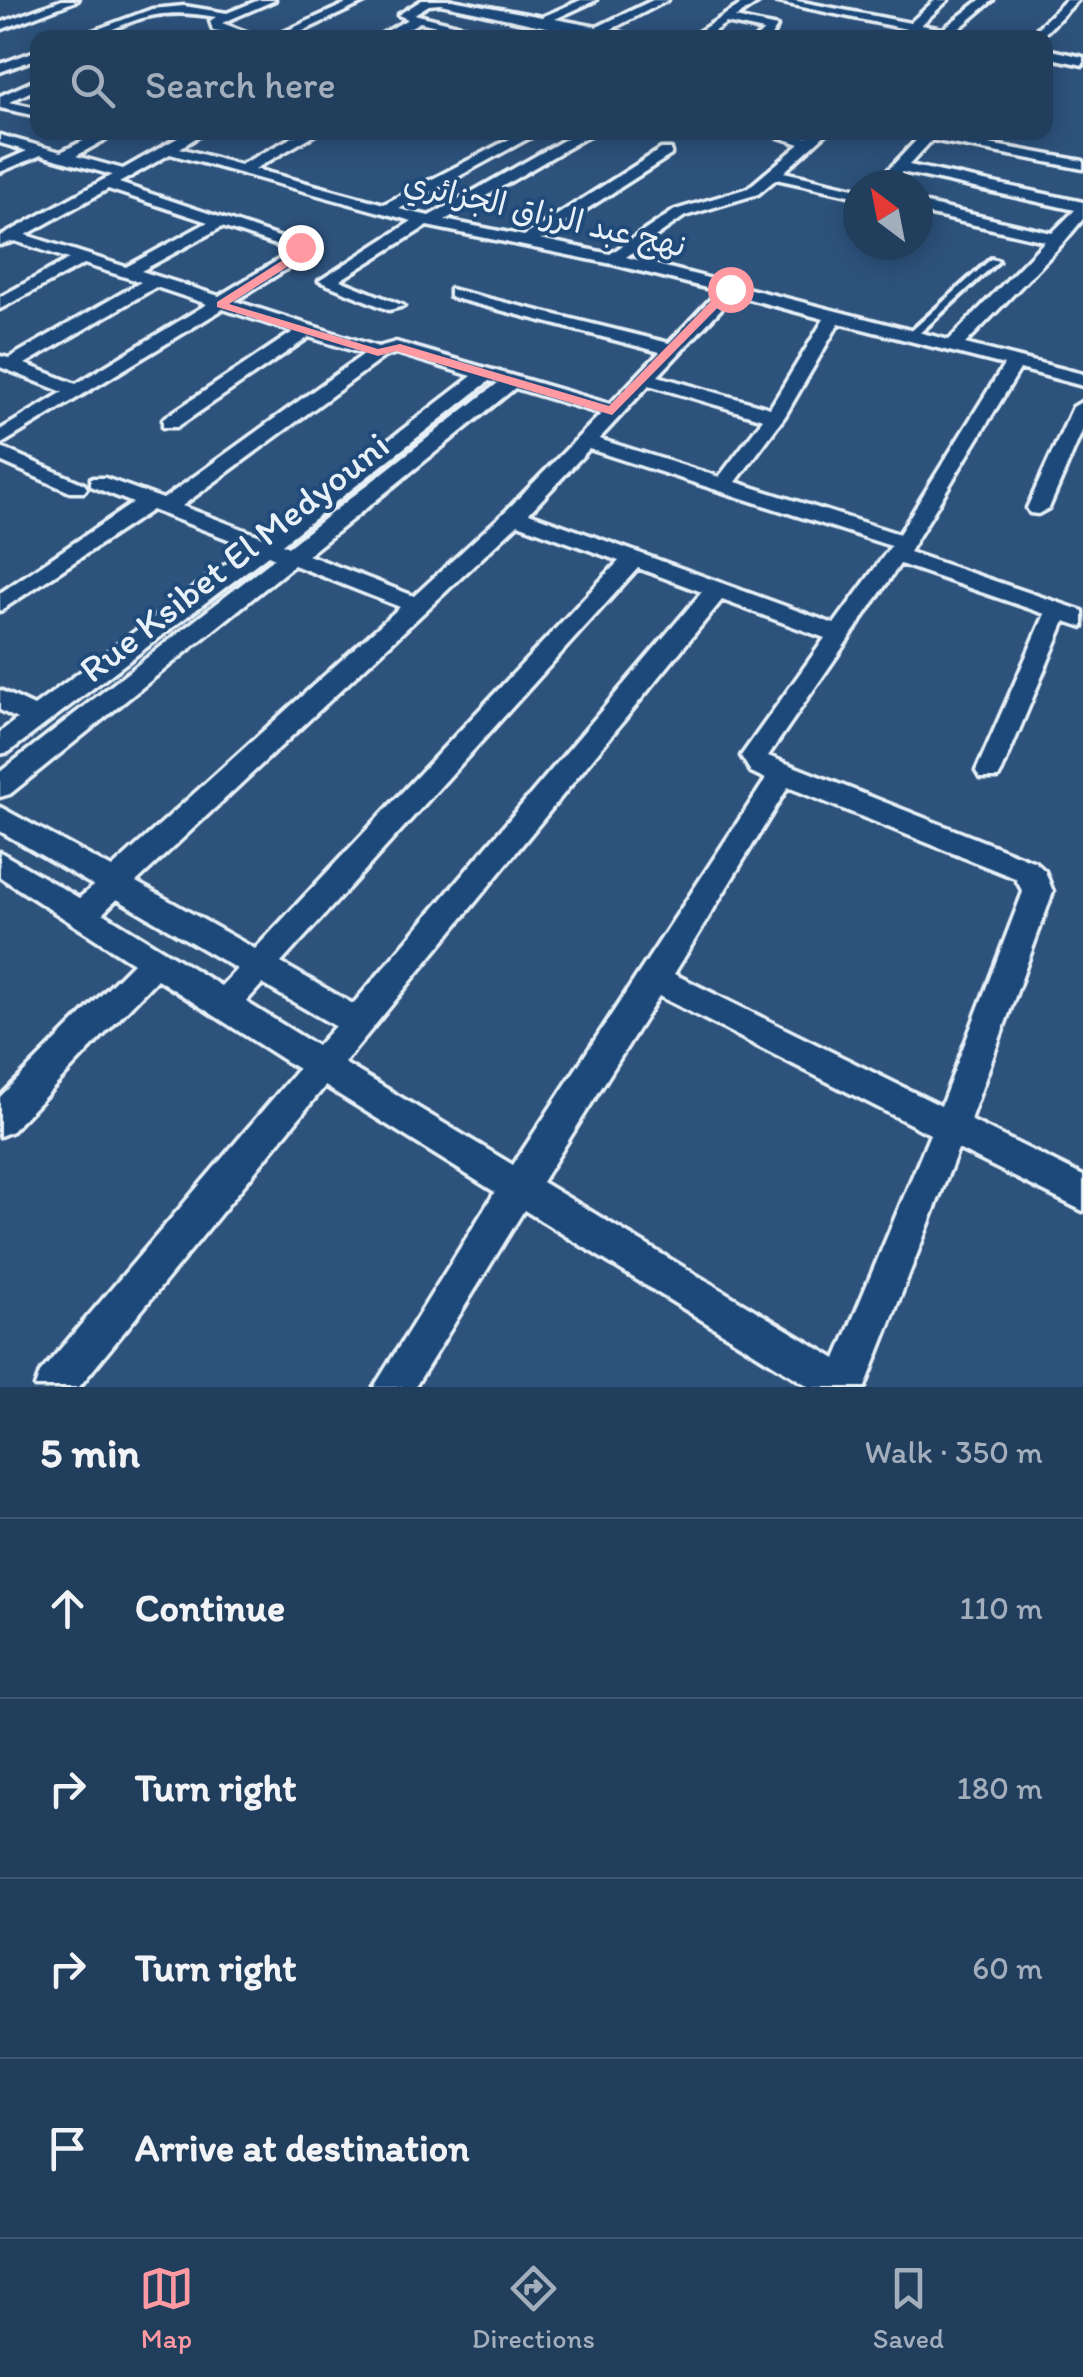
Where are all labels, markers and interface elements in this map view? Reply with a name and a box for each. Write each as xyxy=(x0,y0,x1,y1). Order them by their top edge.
search box xyxy=(30,30,1053,140)
icon: search xyxy=(65,58,120,113)
text: Search here xyxy=(145,62,336,108)
street label: نهج عبد الرزاق الجزائري xyxy=(399,163,690,269)
north arrow xyxy=(843,170,933,260)
route end xyxy=(278,225,324,271)
route start xyxy=(708,267,754,313)
street label: Rue Ksibet El Medyouni xyxy=(70,422,398,692)
text: 5 min xyxy=(40,1427,140,1478)
text: Walk · 350 m xyxy=(865,1433,1043,1471)
icon: ahead xyxy=(40,1581,95,1636)
text: Continue xyxy=(135,1585,285,1631)
text: 110 m xyxy=(959,1589,1043,1627)
icon: right xyxy=(40,1761,95,1816)
text: Turn right xyxy=(135,1765,297,1811)
text: 180 m xyxy=(957,1769,1043,1807)
icon: right xyxy=(40,1941,95,1996)
text: Turn right xyxy=(135,1945,297,1991)
text: 60 m xyxy=(972,1949,1043,1987)
icon: arrive xyxy=(40,2121,95,2176)
text: Arrive at destination xyxy=(135,2125,470,2171)
tab: Map xyxy=(139,2261,194,2355)
tab: Directions xyxy=(472,2261,595,2355)
tab: Saved xyxy=(873,2261,944,2355)

